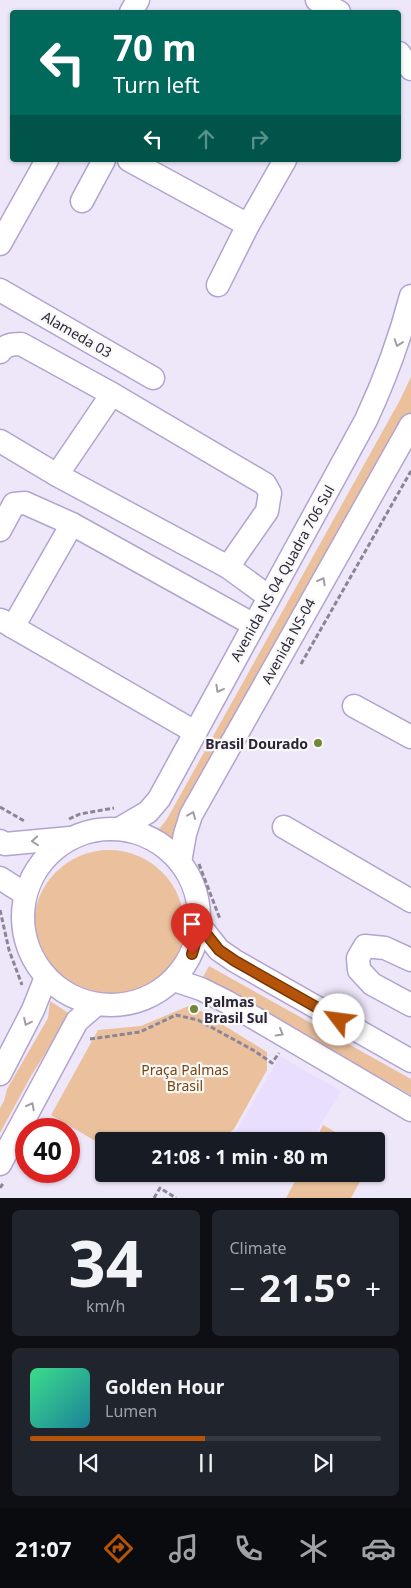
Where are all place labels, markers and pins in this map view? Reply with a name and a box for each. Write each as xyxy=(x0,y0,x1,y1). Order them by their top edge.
place label: Brasil Dourado xyxy=(205,734,308,753)
marker: Brasil Dourado xyxy=(312,737,324,749)
pin xyxy=(171,903,213,954)
place label: Palmas Brasil Sul xyxy=(204,992,268,1027)
marker: Palmas Brasil Sul xyxy=(188,1003,200,1015)

